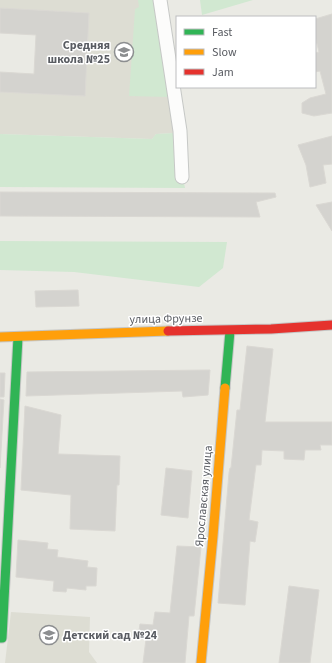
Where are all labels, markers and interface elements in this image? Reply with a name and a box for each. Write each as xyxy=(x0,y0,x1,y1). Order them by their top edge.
legend xyxy=(176,16,316,88)
text: Fast xyxy=(212,24,232,41)
place label: Средняя школа №25 xyxy=(48,37,110,68)
school or university icon: Средняя школа №25 xyxy=(113,41,135,63)
text: Slow xyxy=(212,44,237,61)
text: Jam xyxy=(212,64,234,81)
street label: улица Фрунзе xyxy=(129,310,203,328)
street label: Ярославская улица xyxy=(191,445,217,547)
school or university icon: Детский сад №24 xyxy=(38,624,60,646)
place label: Детский сад №24 xyxy=(63,627,158,644)

